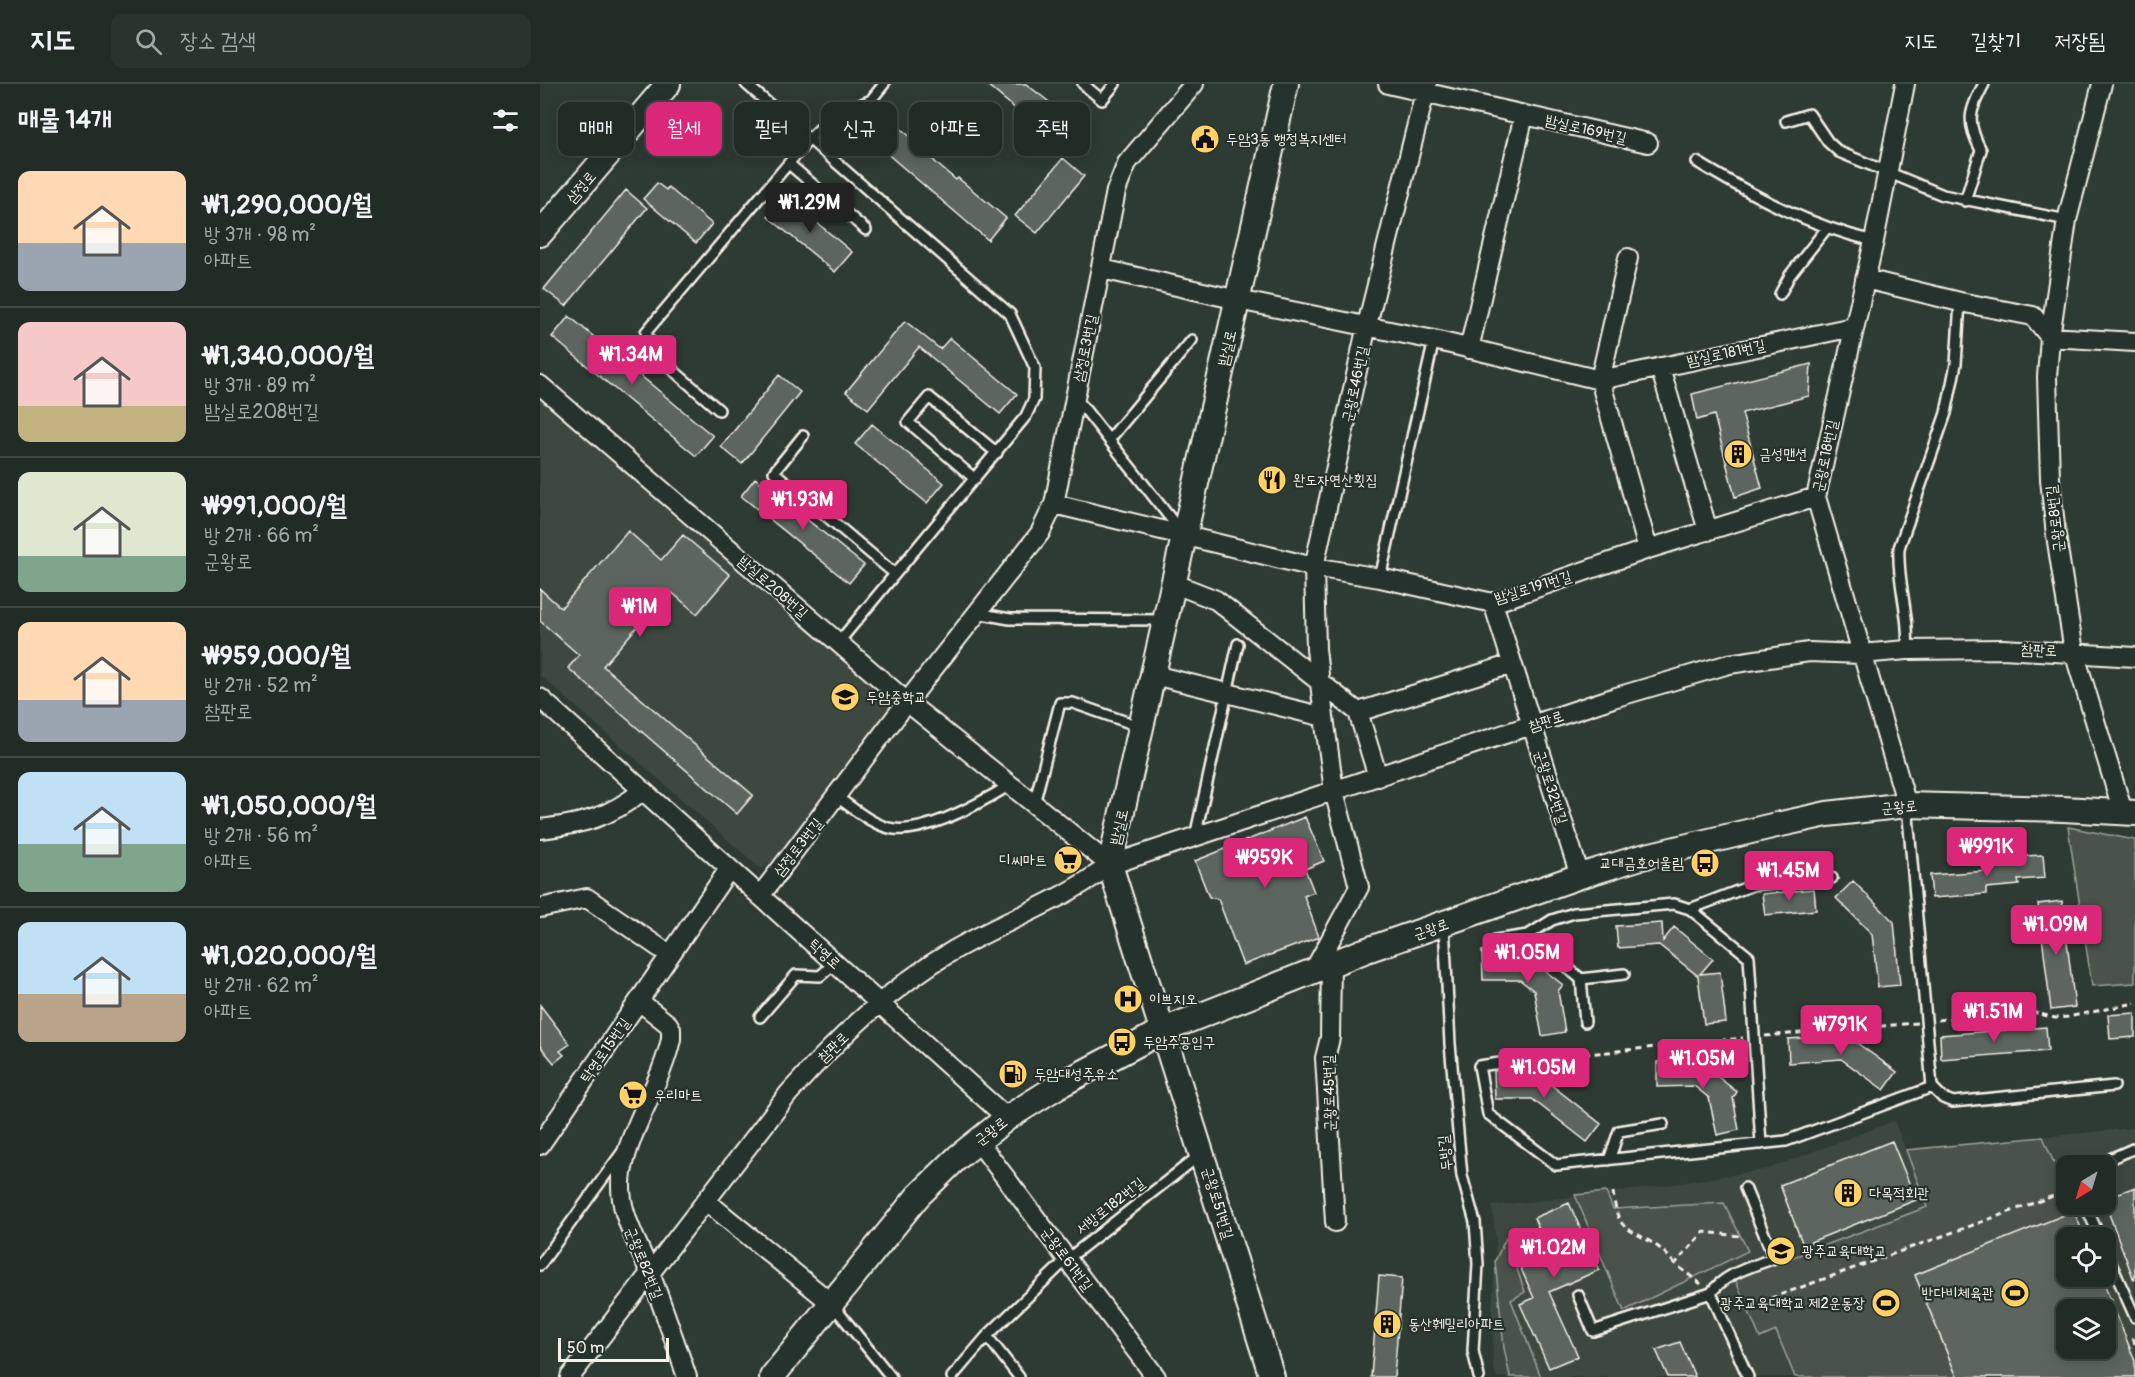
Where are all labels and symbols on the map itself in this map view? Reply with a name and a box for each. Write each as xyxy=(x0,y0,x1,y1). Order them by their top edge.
street label: 밤실로169번길 xyxy=(1543,111,1628,148)
public building icon: 두암3동 행정복지센터 xyxy=(1189,123,1221,155)
place label: 두암3동 행정복지센터 xyxy=(1226,130,1346,149)
street label: 삼정로 xyxy=(562,167,600,207)
pin: ₩1.29M xyxy=(761,183,859,234)
street label: 삼정로3번길 xyxy=(1069,313,1102,384)
street label: 밤실로 xyxy=(1214,328,1241,368)
pin: ₩1.34M xyxy=(583,335,681,386)
street label: 밤실로181번길 xyxy=(1685,336,1767,371)
street label: 군왕로46번길 xyxy=(1338,344,1373,424)
street label: 군왕로18번길 xyxy=(1809,418,1842,494)
building icon: 금성맨션 xyxy=(1722,438,1754,470)
place label: 금성맨션 xyxy=(1759,445,1807,464)
restaurant icon: 완도자연산횟집 xyxy=(1256,464,1288,496)
place label: 완도자연산횟집 xyxy=(1293,471,1378,490)
pin: ₩1.93M xyxy=(754,480,852,531)
street label: 군왕로8번길 xyxy=(2042,484,2069,554)
street label: 밤실로208번길 xyxy=(734,552,812,623)
street label: 밤실로191번길 xyxy=(1492,567,1574,608)
pin: ₩1M xyxy=(611,587,669,638)
street label: 참판로 xyxy=(2021,640,2057,661)
school or university icon: 두암중학교 xyxy=(829,681,861,713)
place label: 두암중학교 xyxy=(866,688,926,707)
street label: 참판로 xyxy=(1526,707,1566,736)
street label: 군왕로32번길 xyxy=(1530,748,1571,827)
street label: 군왕로 xyxy=(1880,796,1918,819)
street label: 밤실로 xyxy=(1106,807,1133,847)
street label: 삼정로3번길 xyxy=(770,814,827,880)
pin: ₩991K xyxy=(1945,827,2029,878)
pin: ₩959K xyxy=(1223,838,1307,889)
supermarket icon: 디씨마트 xyxy=(1052,844,1084,876)
bus stop icon: 교대금호어울림 xyxy=(1689,847,1721,879)
place label: 디씨마트 xyxy=(999,851,1047,870)
pin: ₩1.45M xyxy=(1740,851,1838,902)
place label: 교대금호어울림 xyxy=(1600,854,1684,873)
pin: ₩1.09M xyxy=(2007,905,2105,956)
street label: 군왕로 xyxy=(1411,915,1451,944)
pin: ₩1.05M xyxy=(1479,933,1577,984)
street label: 탁영로 xyxy=(805,935,844,974)
hospital icon: 이쁘지오 xyxy=(1112,983,1144,1015)
place label: 이쁘지오 xyxy=(1149,990,1197,1009)
pin: ₩1.51M xyxy=(1945,992,2043,1043)
pin: ₩791K xyxy=(1799,1005,1883,1056)
street label: 탁영로15번길 xyxy=(576,1014,635,1086)
bus stop icon: 두암주공입구 xyxy=(1106,1026,1138,1058)
street label: 참판로 xyxy=(814,1028,853,1067)
place label: 두암주공입구 xyxy=(1143,1033,1215,1052)
pin: ₩1.05M xyxy=(1654,1039,1752,1090)
pin: ₩1.05M xyxy=(1495,1048,1593,1099)
street label: 군왕로45번길 xyxy=(1319,1054,1340,1132)
fuel station icon: 두암대성주유소 xyxy=(997,1058,1029,1090)
place label: 두암대성주유소 xyxy=(1034,1065,1119,1084)
supermarket icon: 우리마트 xyxy=(617,1079,649,1111)
place label: 우리마트 xyxy=(654,1086,702,1105)
street label: 군왕로 xyxy=(971,1113,1011,1150)
street label: 두방길 xyxy=(1434,1134,1457,1172)
north arrow xyxy=(2056,1155,2116,1215)
street label: 군왕로51번길 xyxy=(1198,1165,1237,1241)
street label: 서방로182번길 xyxy=(1072,1174,1149,1239)
building icon: 다목적회관 xyxy=(1832,1177,1864,1209)
place label: 다목적회관 xyxy=(1869,1184,1929,1203)
street label: 군왕로82번길 xyxy=(620,1224,667,1302)
street label: 군왕로61번길 xyxy=(1036,1224,1097,1295)
pin: ₩1.02M xyxy=(1505,1228,1603,1279)
school or university icon: 광주교육대학교 xyxy=(1765,1235,1797,1267)
place label: 광주교육대학교 xyxy=(1802,1242,1887,1261)
sports icon: 반다비체육관 xyxy=(1999,1277,2031,1309)
place label: 반다비체육관 xyxy=(1922,1284,1994,1303)
sports icon: 광주교육대학교 제2운동장 xyxy=(1870,1287,1902,1319)
place label: 광주교육대학교 제2운동장 xyxy=(1721,1294,1865,1313)
building icon: 동산훼밀리아파트 xyxy=(1371,1308,1403,1340)
place label: 동산훼밀리아파트 xyxy=(1408,1315,1505,1334)
scale bar xyxy=(558,1335,669,1362)

